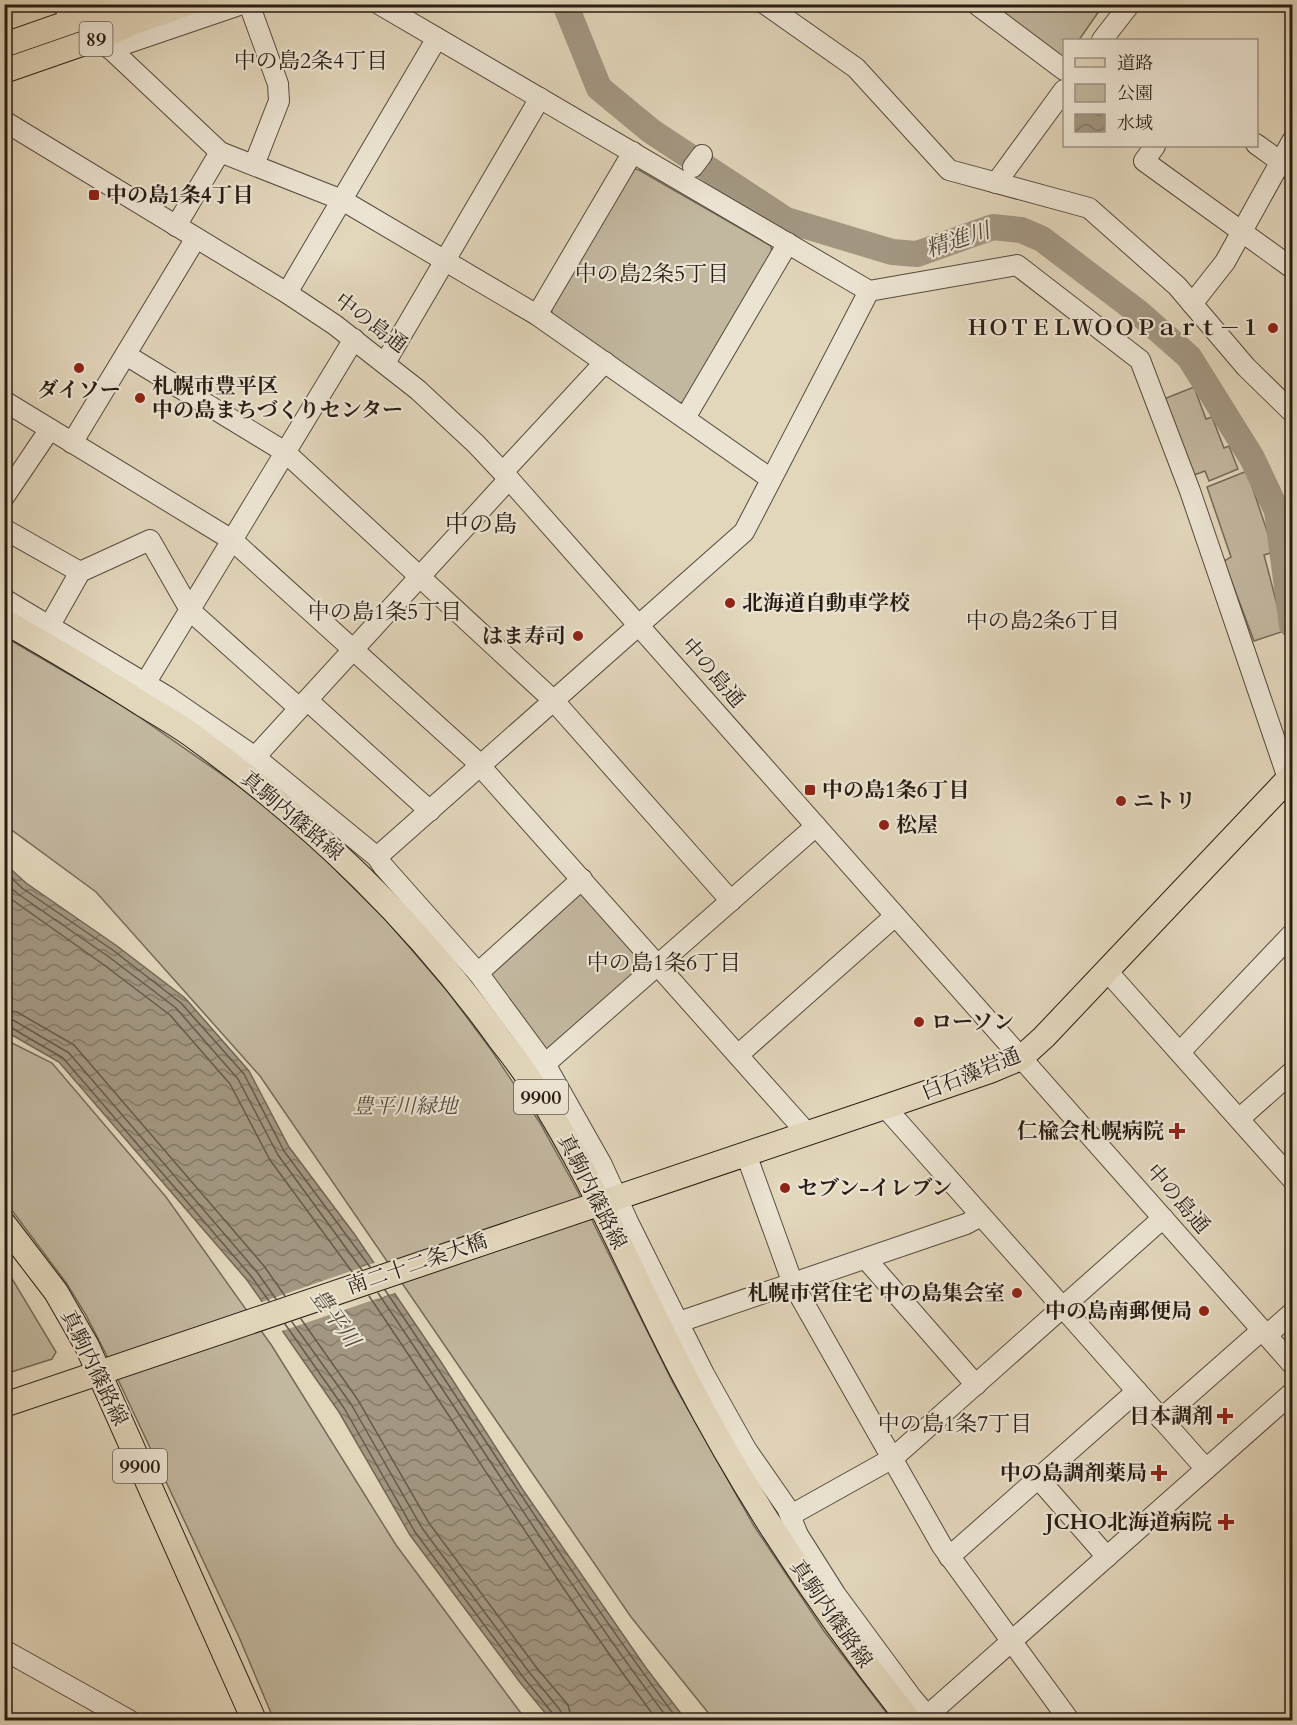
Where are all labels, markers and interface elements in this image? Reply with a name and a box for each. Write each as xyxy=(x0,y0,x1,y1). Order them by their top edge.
road number: 89 xyxy=(80,22,112,56)
legend xyxy=(1063,39,1258,147)
district label: 中の島2条4丁目 xyxy=(234,46,388,76)
text: 道路 xyxy=(1117,51,1153,76)
text: 公園 xyxy=(1117,81,1153,106)
text: 水域 xyxy=(1117,111,1153,136)
place label: 中の島1条4丁目 xyxy=(106,181,254,210)
marker: 中の島1条4丁目 xyxy=(87,188,101,202)
water label: 精進川 xyxy=(922,215,996,264)
district label: 中の島2条5丁目 xyxy=(575,259,729,289)
street label: 中の島通 xyxy=(329,286,413,360)
place label: ＨＯＴＥＬＷＯＯＰａｒｔ－１ xyxy=(967,314,1261,343)
marker: ＨＯＴＥＬＷＯＯＰａｒｔ－１ xyxy=(1266,321,1280,335)
marker: ダイソー xyxy=(72,361,86,375)
place label: 札幌市豊平区 中の島まちづくりセンター xyxy=(152,372,403,425)
place label: ダイソー xyxy=(37,376,121,405)
marker: 札幌市豊平区 中の島まちづくりセンター xyxy=(133,391,147,405)
district label: 中の島 xyxy=(445,508,517,541)
place label: 北海道自動車学校 xyxy=(742,589,910,618)
marker: 北海道自動車学校 xyxy=(723,596,737,610)
district label: 中の島1条5丁目 xyxy=(308,597,462,627)
district label: 中の島2条6丁目 xyxy=(966,606,1120,636)
place label: はま寿司 xyxy=(482,622,566,651)
marker: はま寿司 xyxy=(571,629,585,643)
street label: 中の島通 xyxy=(675,632,751,714)
street label: 真駒内篠路線 xyxy=(234,764,350,868)
place label: 中の島1条6丁目 xyxy=(822,776,970,805)
marker: 中の島1条6丁目 xyxy=(803,783,817,797)
place label: ニトリ xyxy=(1133,787,1196,816)
marker: ニトリ xyxy=(1114,794,1128,808)
place label: 松屋 xyxy=(896,811,938,840)
marker: 松屋 xyxy=(877,818,891,832)
district label: 中の島1条6丁目 xyxy=(587,948,741,978)
place label: ローソン xyxy=(931,1008,1014,1037)
marker: ローソン xyxy=(912,1015,926,1029)
street label: 白石藻岩通 xyxy=(917,1041,1025,1107)
road number: 9900 xyxy=(514,1080,568,1114)
park label: 豊平川緑地 xyxy=(353,1092,459,1121)
place label: 仁楡会札幌病院 xyxy=(1017,1117,1164,1146)
marker: 仁楡会札幌病院 xyxy=(1168,1122,1186,1140)
street label: 真駒内篠路線 xyxy=(550,1129,634,1255)
street label: 中の島通 xyxy=(1140,1158,1216,1240)
place label: セブン-イレブン xyxy=(797,1174,952,1203)
marker: セブン-イレブン xyxy=(778,1181,792,1195)
street label: 南二十二条大橋 xyxy=(343,1226,491,1302)
place label: 札幌市営住宅 中の島集会室 xyxy=(747,1279,1005,1308)
water label: 豊平川 xyxy=(303,1282,368,1355)
marker: 札幌市営住宅 中の島集会室 xyxy=(1010,1286,1024,1300)
place label: 中の島南郵便局 xyxy=(1045,1297,1192,1326)
marker: 中の島南郵便局 xyxy=(1197,1304,1211,1318)
street label: 真駒内篠路線 xyxy=(53,1305,135,1431)
place label: 日本調剤 xyxy=(1129,1402,1213,1431)
district label: 中の島1条7丁目 xyxy=(878,1409,1032,1439)
marker: 日本調剤 xyxy=(1218,1409,1232,1423)
road number: 9900 xyxy=(113,1449,167,1483)
place label: 中の島調剤薬局 xyxy=(1000,1459,1147,1488)
marker: 中の島調剤薬局 xyxy=(1152,1466,1166,1480)
place label: JCHO北海道病院 xyxy=(1042,1508,1212,1537)
marker: JCHO北海道病院 xyxy=(1217,1513,1235,1531)
street label: 真駒内篠路線 xyxy=(783,1554,879,1674)

